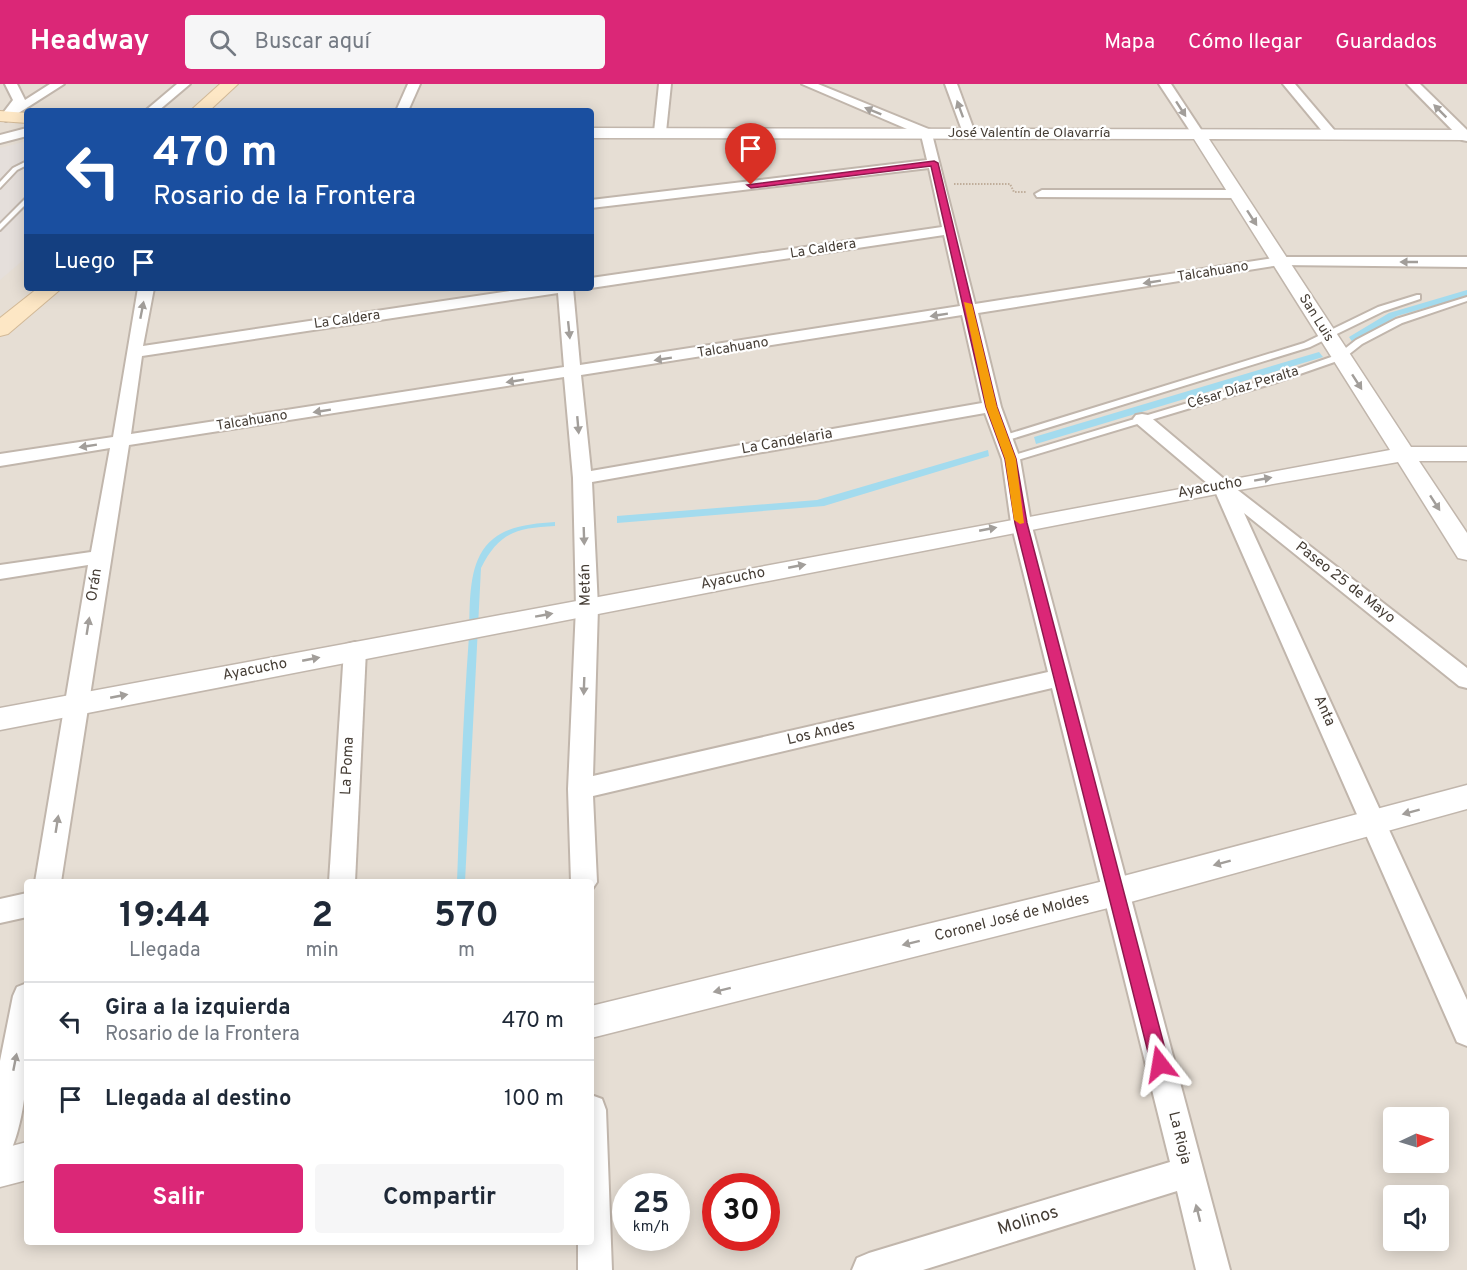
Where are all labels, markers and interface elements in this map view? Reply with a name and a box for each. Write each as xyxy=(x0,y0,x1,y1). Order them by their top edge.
search box xyxy=(185,15,605,69)
text: Headway xyxy=(30,24,149,60)
icon: search xyxy=(206,26,239,59)
text: Buscar aquí xyxy=(254,29,370,56)
text: Mapa xyxy=(1104,29,1155,56)
text: Cómo llegar xyxy=(1188,29,1302,56)
text: Guardados xyxy=(1335,29,1437,56)
one-way arrow xyxy=(955,99,965,117)
one-way arrow xyxy=(1176,101,1187,117)
one-way arrow xyxy=(1433,104,1447,118)
one-way arrow xyxy=(863,106,881,116)
pin xyxy=(725,123,776,185)
street label: José Valentín de Olavarría xyxy=(948,125,1110,142)
text: 470 m xyxy=(153,128,278,181)
icon: left xyxy=(54,132,132,210)
icon: arrive xyxy=(734,132,767,165)
text: Rosario de la Frontera xyxy=(153,180,416,214)
one-way arrow xyxy=(1246,210,1258,226)
street label: La Caldera xyxy=(789,235,857,263)
icon: arrive xyxy=(127,246,160,279)
text: Luego xyxy=(54,249,115,276)
one-way arrow xyxy=(1399,257,1418,267)
street label: Talcahuano xyxy=(1176,258,1250,286)
one-way arrow xyxy=(1143,277,1162,286)
street label: San Luis xyxy=(1295,291,1337,345)
one-way arrow xyxy=(138,300,147,319)
street label: La Caldera xyxy=(313,307,381,333)
one-way arrow xyxy=(929,311,948,320)
one-way arrow xyxy=(564,321,574,340)
street label: Talcahuano xyxy=(696,334,770,362)
one-way arrow xyxy=(653,354,672,363)
street label: César Díaz Peralta xyxy=(1185,363,1301,413)
one-way arrow xyxy=(1351,374,1363,390)
one-way arrow xyxy=(506,377,525,386)
one-way arrow xyxy=(313,406,332,415)
street label: Talcahuano xyxy=(215,407,289,435)
one-way arrow xyxy=(573,416,583,435)
street label: La Candelaria xyxy=(740,425,834,459)
one-way arrow xyxy=(78,442,97,451)
street label: Ayacucho xyxy=(1176,473,1244,503)
one-way arrow xyxy=(1253,474,1272,483)
one-way arrow xyxy=(1429,495,1440,511)
one-way arrow xyxy=(979,524,998,533)
one-way arrow xyxy=(580,527,589,546)
street label: Paseo 25 de Mayo xyxy=(1291,538,1399,628)
one-way arrow xyxy=(788,561,807,570)
street label: Ayacucho xyxy=(699,563,767,595)
street label: Metán xyxy=(576,564,596,606)
street label: Orán xyxy=(83,567,107,603)
one-way arrow xyxy=(534,610,553,619)
one-way arrow xyxy=(84,617,93,636)
street label: Ayacucho xyxy=(221,654,289,686)
one-way arrow xyxy=(301,654,320,663)
one-way arrow xyxy=(579,677,588,696)
one-way arrow xyxy=(110,691,129,700)
street label: Anta xyxy=(1309,693,1339,729)
street label: Los Andes xyxy=(785,716,857,750)
street label: La Poma xyxy=(337,736,359,796)
one-way arrow xyxy=(1401,808,1420,818)
one-way arrow xyxy=(53,815,62,834)
one-way arrow xyxy=(1213,859,1231,868)
street label: Coronel José de Moldes xyxy=(933,890,1091,946)
text: 19:44 xyxy=(119,894,211,940)
text: 2 xyxy=(311,894,333,940)
text: 570 xyxy=(434,894,499,940)
text: Llegada xyxy=(129,938,201,964)
text: min xyxy=(306,938,339,964)
text: m xyxy=(458,938,475,964)
one-way arrow xyxy=(902,938,920,948)
one-way arrow xyxy=(713,985,731,995)
text: Gira a la izquierda xyxy=(105,995,291,1022)
icon: left xyxy=(54,1005,87,1038)
text: 470 m xyxy=(502,1008,564,1035)
text: Rosario de la Frontera xyxy=(105,1022,300,1048)
position arrow xyxy=(1128,1032,1192,1096)
one-way arrow xyxy=(11,1052,20,1071)
icon: arrive xyxy=(54,1083,87,1116)
text: Llegada al destino xyxy=(105,1086,291,1113)
text: 100 m xyxy=(504,1086,564,1113)
north arrow xyxy=(1383,1107,1449,1173)
map controls xyxy=(1383,1107,1449,1251)
street label: La Rioja xyxy=(1163,1110,1195,1166)
button: Salir xyxy=(54,1164,303,1233)
button: Compartir xyxy=(315,1164,564,1233)
speed limit sign: 30 xyxy=(702,1173,780,1251)
button: sound xyxy=(1383,1185,1449,1251)
text: 25 xyxy=(633,1186,669,1223)
street label: Molinos xyxy=(995,1201,1061,1241)
one-way arrow xyxy=(1193,1204,1203,1222)
text: km/h xyxy=(633,1218,669,1237)

